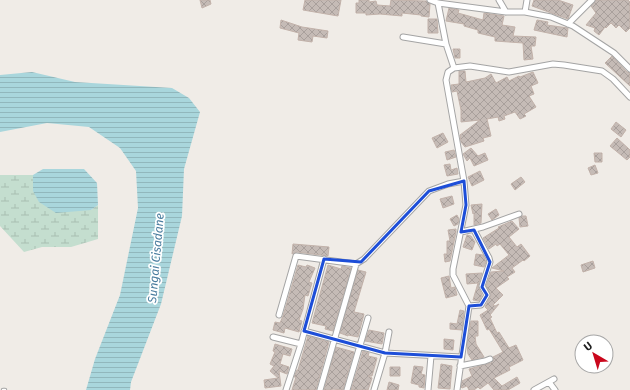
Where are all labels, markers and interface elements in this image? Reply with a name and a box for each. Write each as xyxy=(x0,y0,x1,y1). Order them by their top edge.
water label: Sungai Cisadane xyxy=(145,213,167,304)
north arrow xyxy=(574,334,614,374)
text: U xyxy=(581,339,595,354)

